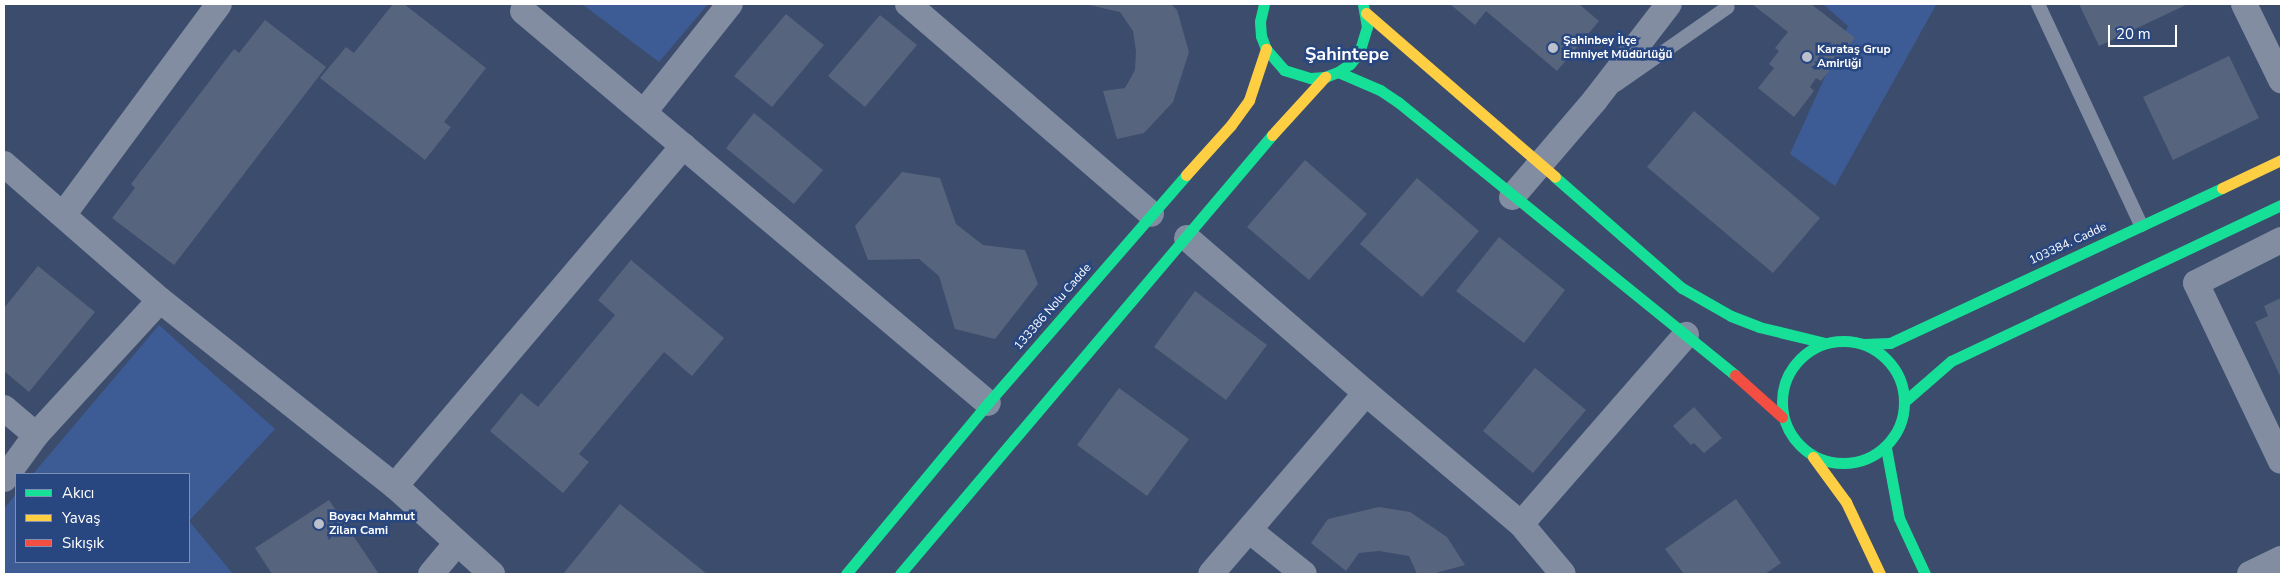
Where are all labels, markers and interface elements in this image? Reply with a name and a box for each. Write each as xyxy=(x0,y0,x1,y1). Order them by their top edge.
scale bar xyxy=(2110,15,2179,47)
text: 20 m xyxy=(2116,24,2151,44)
place label: Şahinbey İlçe Emniyet Müdürlüğü xyxy=(1563,34,1672,62)
marker: Şahinbey İlçe Emniyet Müdürlüğü xyxy=(1547,42,1559,54)
district label: Şahintepe xyxy=(1305,43,1389,65)
place label: Karataş Grup Amirliği xyxy=(1817,43,1891,71)
marker: Karataş Grup Amirliği xyxy=(1801,51,1813,63)
street label: 103384. Cadde xyxy=(2027,220,2109,268)
street label: 133386 Nolu Cadde xyxy=(1012,261,1094,353)
legend xyxy=(15,473,190,563)
text: Akıcı xyxy=(62,483,94,503)
text: Yavaş xyxy=(62,508,100,528)
place label: Boyacı Mahmut Zilan Cami xyxy=(329,510,415,538)
marker: Boyacı Mahmut Zilan Cami xyxy=(313,518,325,530)
text: Sıkışık xyxy=(62,533,104,553)

